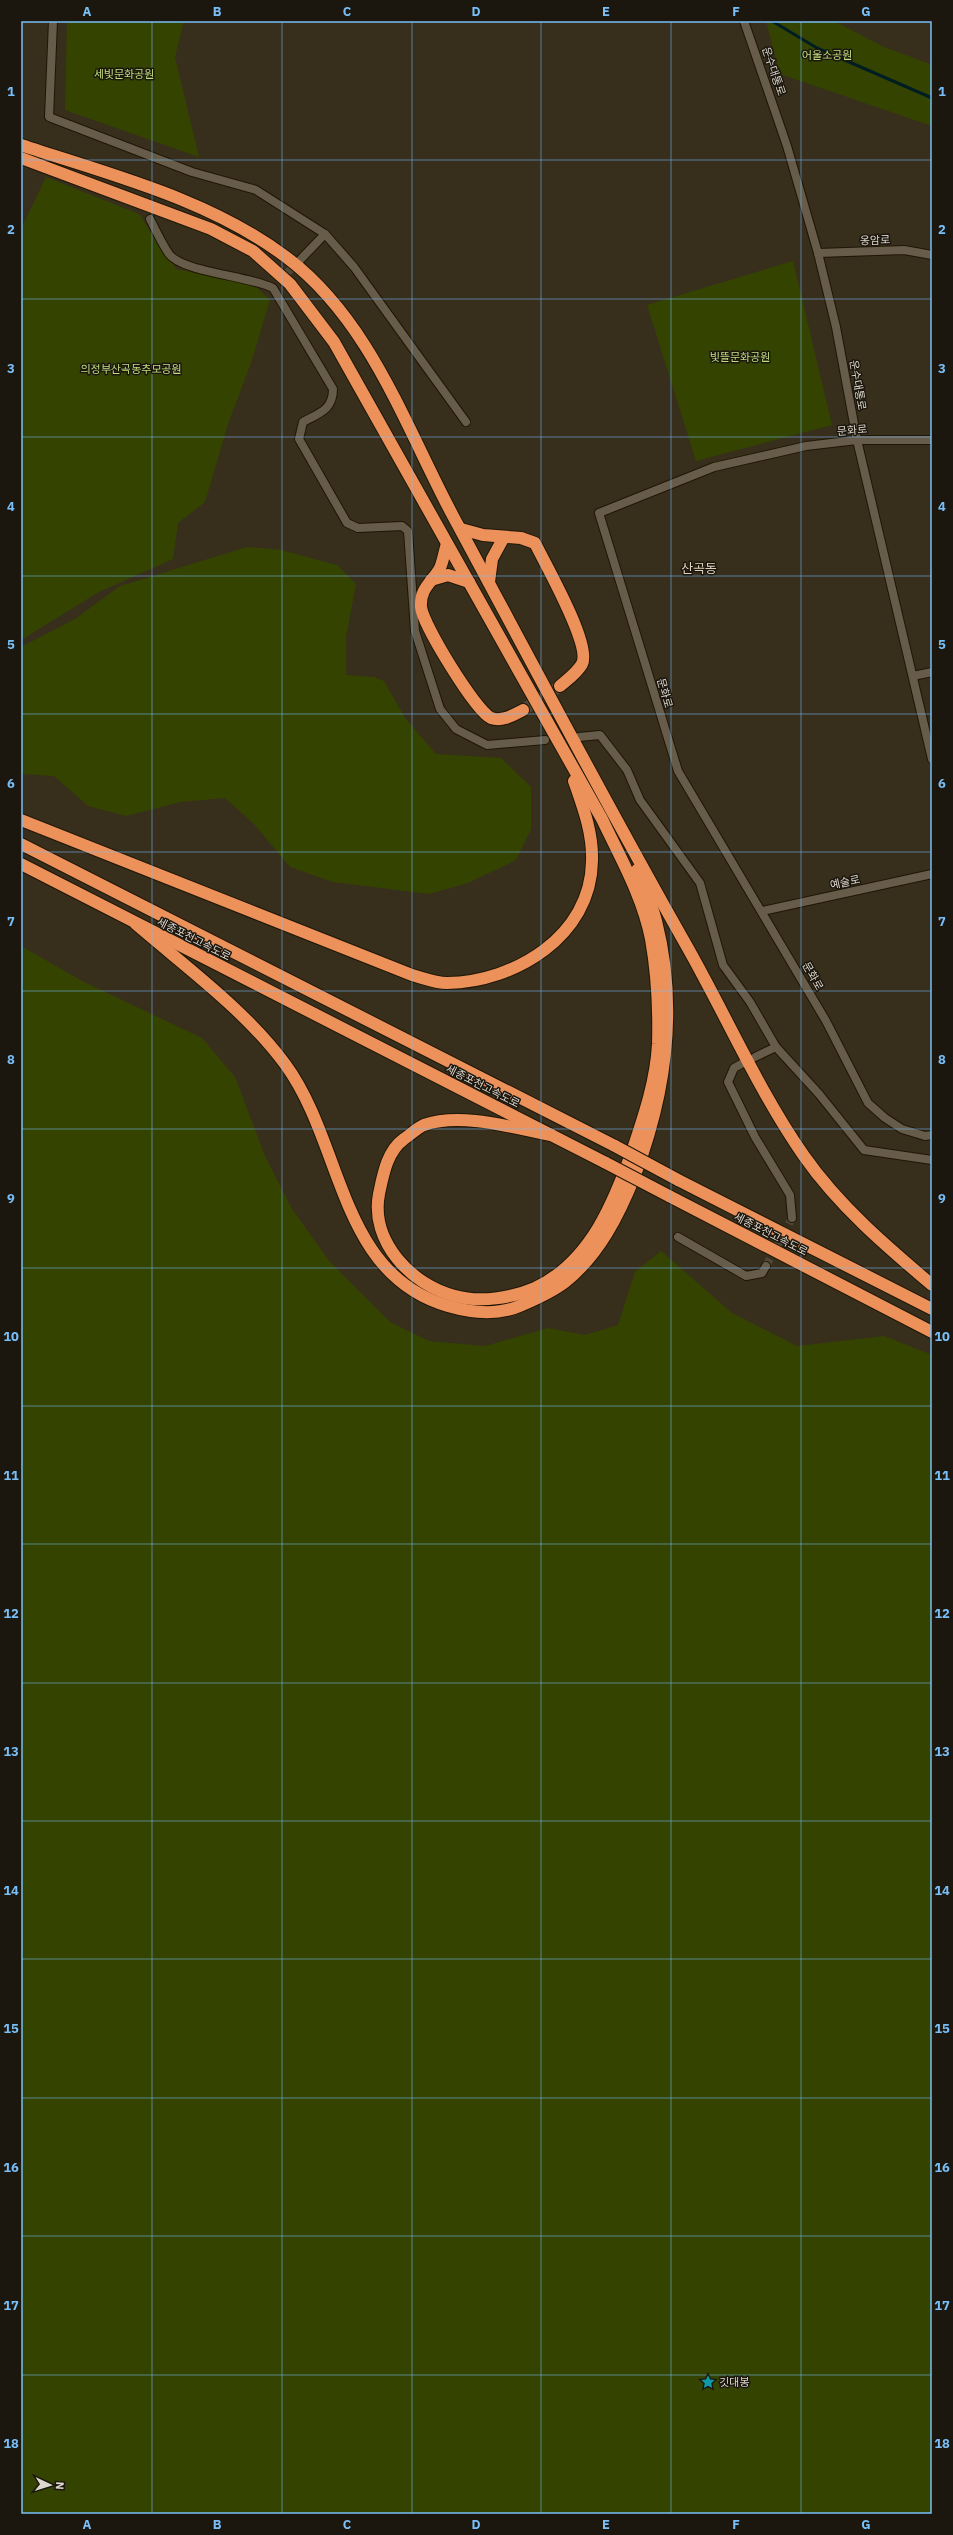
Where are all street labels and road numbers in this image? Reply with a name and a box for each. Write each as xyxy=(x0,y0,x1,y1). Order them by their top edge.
street label: 운수대통로 xyxy=(759,45,789,97)
street label: 옹암로 xyxy=(860,232,890,248)
street label: 운수대통로 xyxy=(847,359,869,411)
street label: 문화로 xyxy=(836,422,868,438)
street label: 문화로 xyxy=(654,676,676,710)
street label: 예술로 xyxy=(829,872,861,892)
street label: 세종포천고속도로 xyxy=(155,914,233,964)
street label: 문화로 xyxy=(799,959,827,993)
street label: 세종포천고속도로 xyxy=(444,1061,522,1111)
street label: 세종포천고속도로 xyxy=(732,1209,810,1259)

